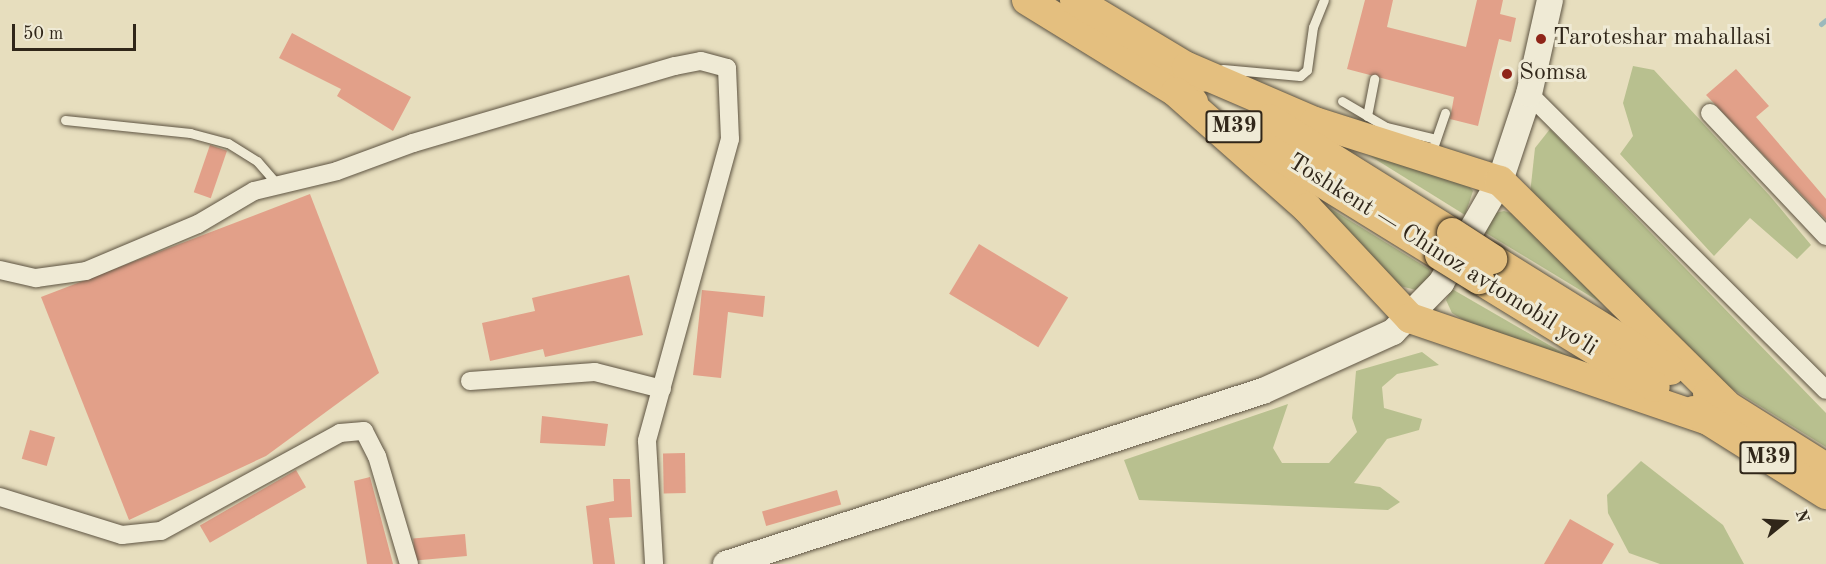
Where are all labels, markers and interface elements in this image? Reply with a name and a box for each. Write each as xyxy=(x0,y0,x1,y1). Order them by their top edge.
scale bar xyxy=(15,12,140,50)
text: 50 m xyxy=(23,25,63,43)
place label: Taroteshar mahallasi xyxy=(1553,25,1771,53)
marker: Taroteshar mahallasi xyxy=(1534,32,1548,46)
place label: Somsa xyxy=(1519,60,1587,88)
marker: Somsa xyxy=(1500,67,1514,81)
road number: M39 xyxy=(1204,108,1264,146)
street label: Toshkent — Chinoz avtomobil yoʻli xyxy=(1282,149,1602,363)
road number: M39 xyxy=(1738,439,1798,477)
north arrow xyxy=(1754,492,1814,552)
text: N xyxy=(1792,508,1811,525)

